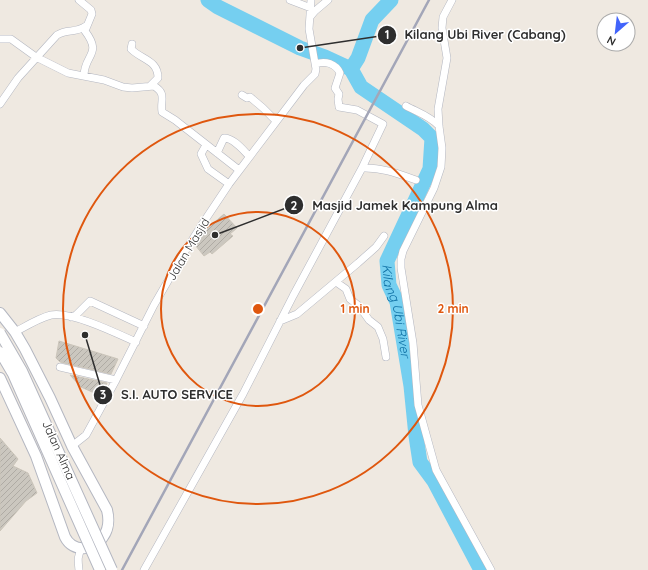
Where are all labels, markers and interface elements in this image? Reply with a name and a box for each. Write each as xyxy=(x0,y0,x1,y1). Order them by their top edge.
north arrow xyxy=(596,12,636,52)
callout: Kilang Ubi River (Cabang) xyxy=(377,22,574,47)
text: Kilang Ubi River (Cabang) xyxy=(404,26,566,42)
text: 1 xyxy=(385,27,389,42)
text: N xyxy=(604,33,618,49)
callout: Masjid Jamek Kampung Alma xyxy=(284,193,506,218)
text: Masjid Jamek Kampung Alma xyxy=(312,197,498,213)
text: 2 xyxy=(291,198,298,213)
street label: Jalan Masjid xyxy=(163,215,213,283)
water label: Kilang Ubi River xyxy=(379,263,414,361)
text: 1 min xyxy=(340,301,370,316)
text: 2 min xyxy=(437,301,469,316)
centre of rings xyxy=(251,302,265,316)
callout: S.I. AUTO SERVICE xyxy=(93,382,241,407)
text: S.I. AUTO SERVICE xyxy=(121,386,233,402)
text: 3 xyxy=(100,387,106,402)
street label: Jalan Alma xyxy=(39,418,79,482)

